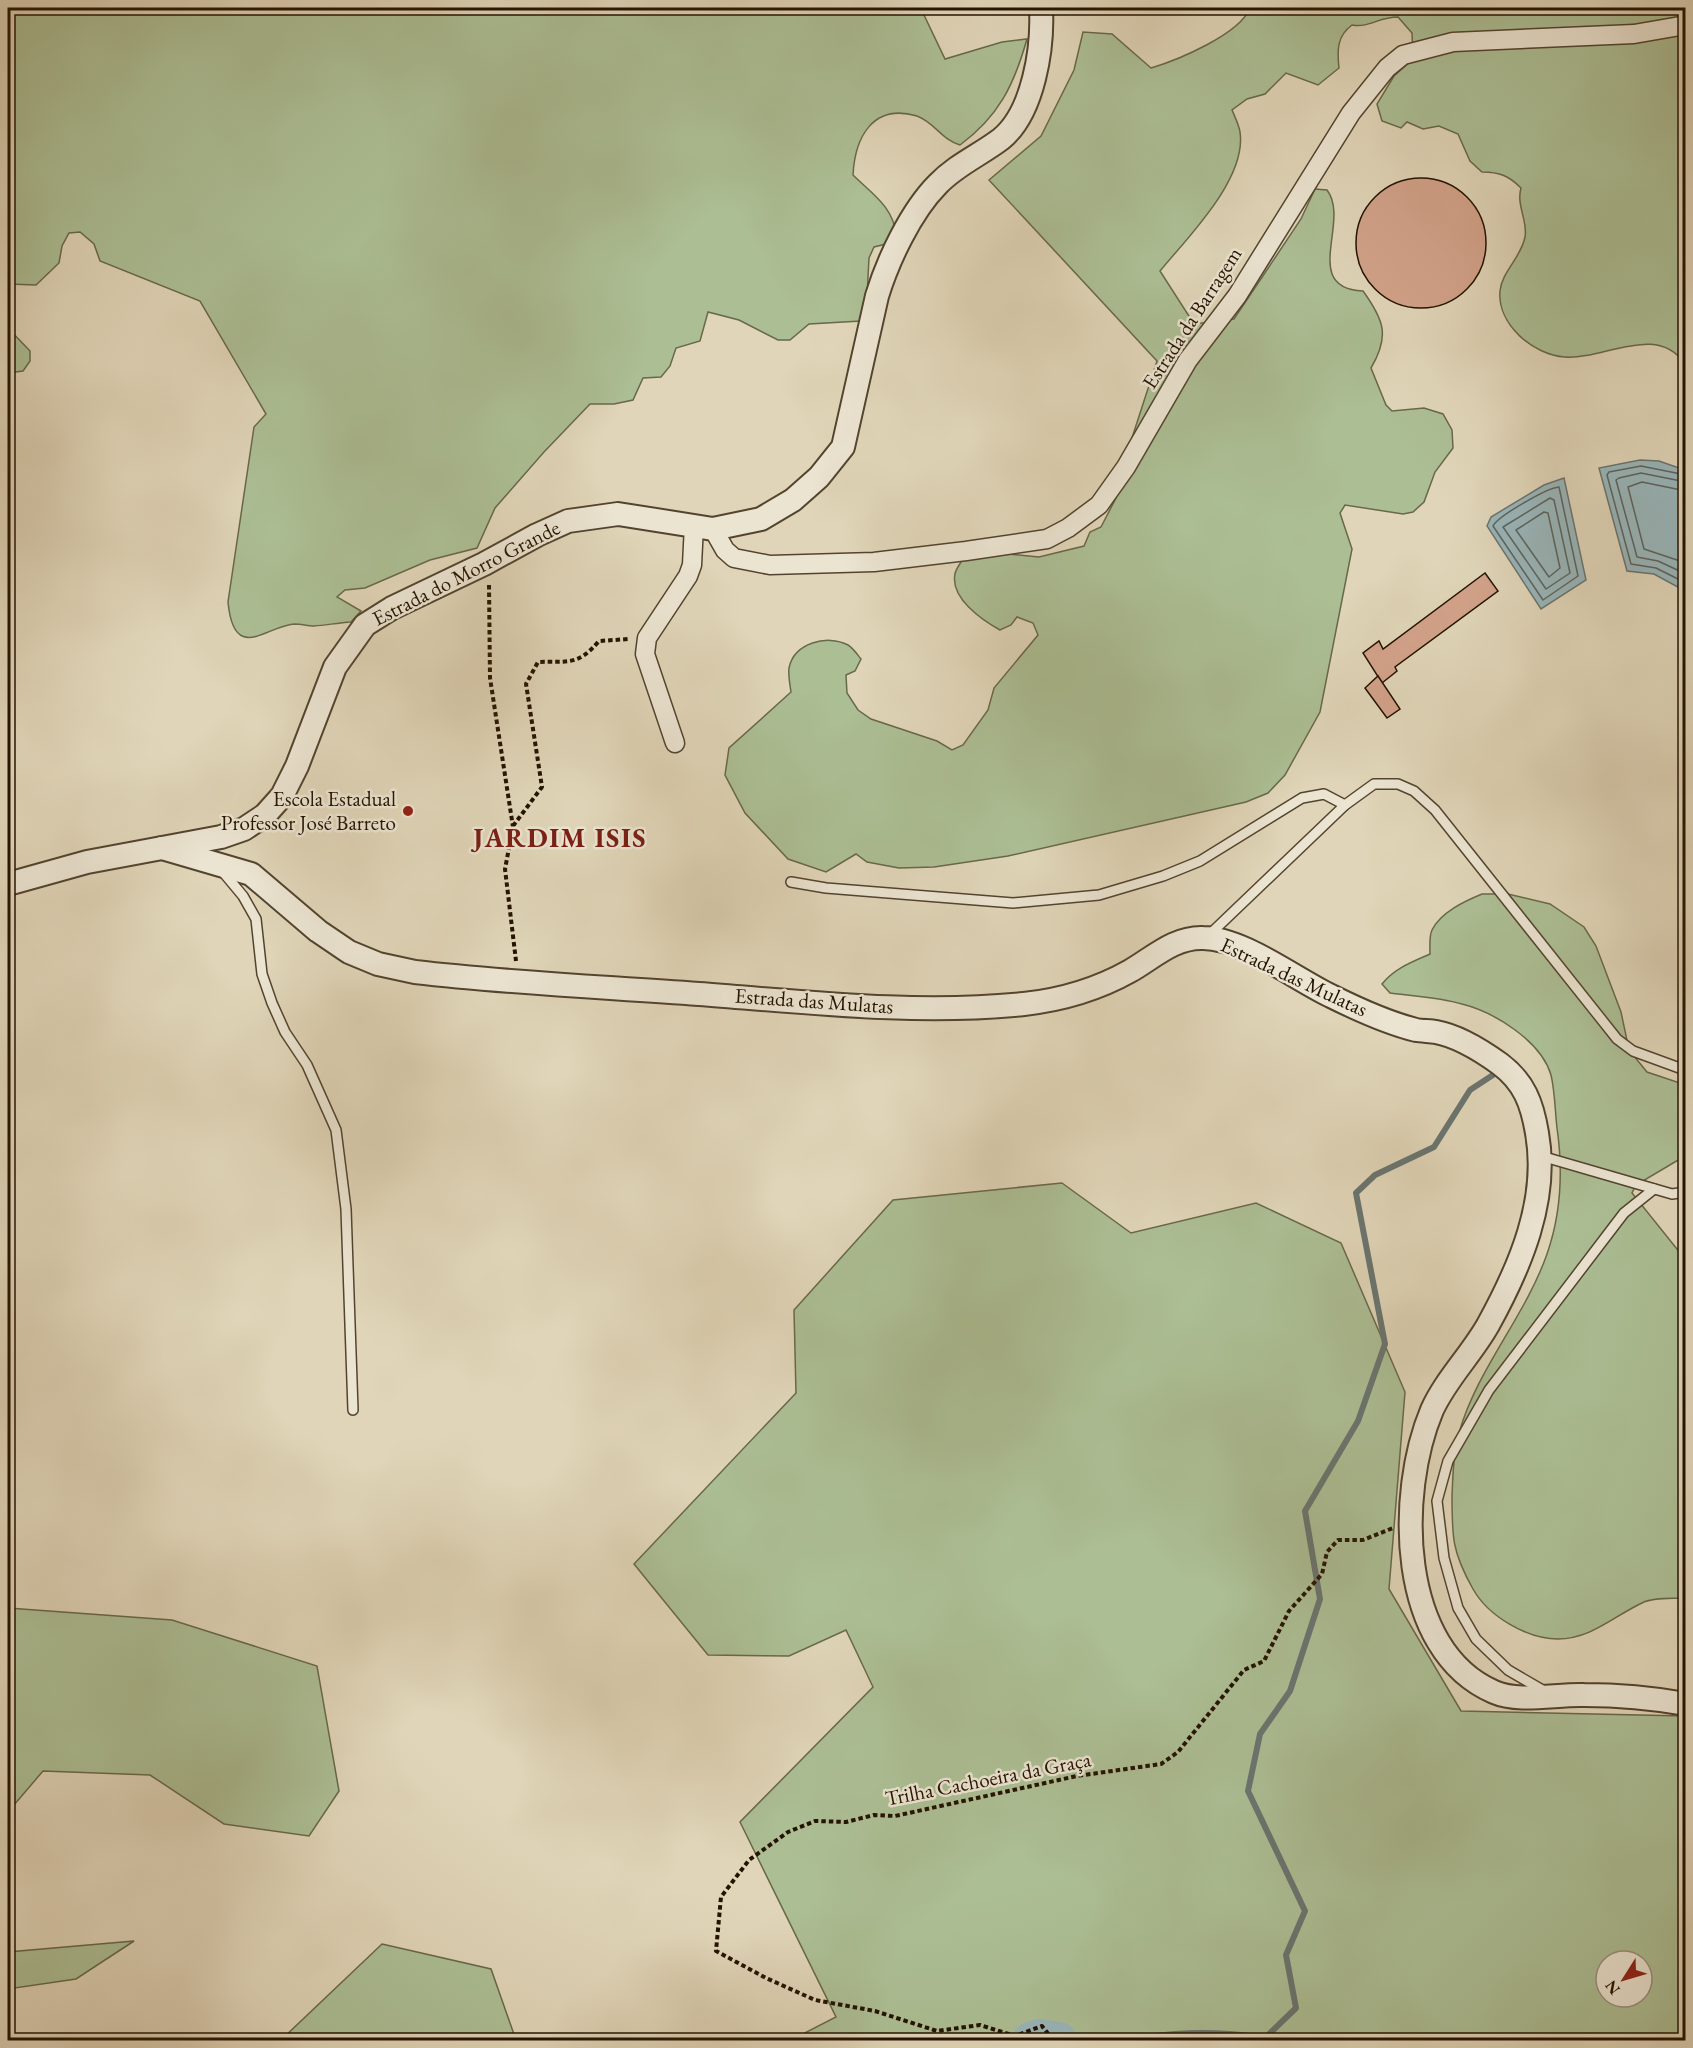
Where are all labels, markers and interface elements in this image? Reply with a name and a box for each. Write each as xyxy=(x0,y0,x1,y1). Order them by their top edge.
street label: Estrada da Barragem xyxy=(1136,242,1248,394)
street label: Estrada do Morro Grande xyxy=(367,513,564,632)
place label: Escola Estadual Professor José Barreto xyxy=(221,785,396,836)
marker: Escola Estadual Professor José Barreto xyxy=(401,804,415,818)
district label: JARDIM ISIS xyxy=(470,820,647,855)
street label: Estrada das Mulatas xyxy=(1216,931,1372,1022)
street label: Estrada das Mulatas xyxy=(734,981,894,1020)
street label: Trilha Cachoeira da Graça xyxy=(883,1745,1094,1812)
north arrow xyxy=(1594,1949,1654,2009)
text: N xyxy=(1600,1976,1625,1999)

